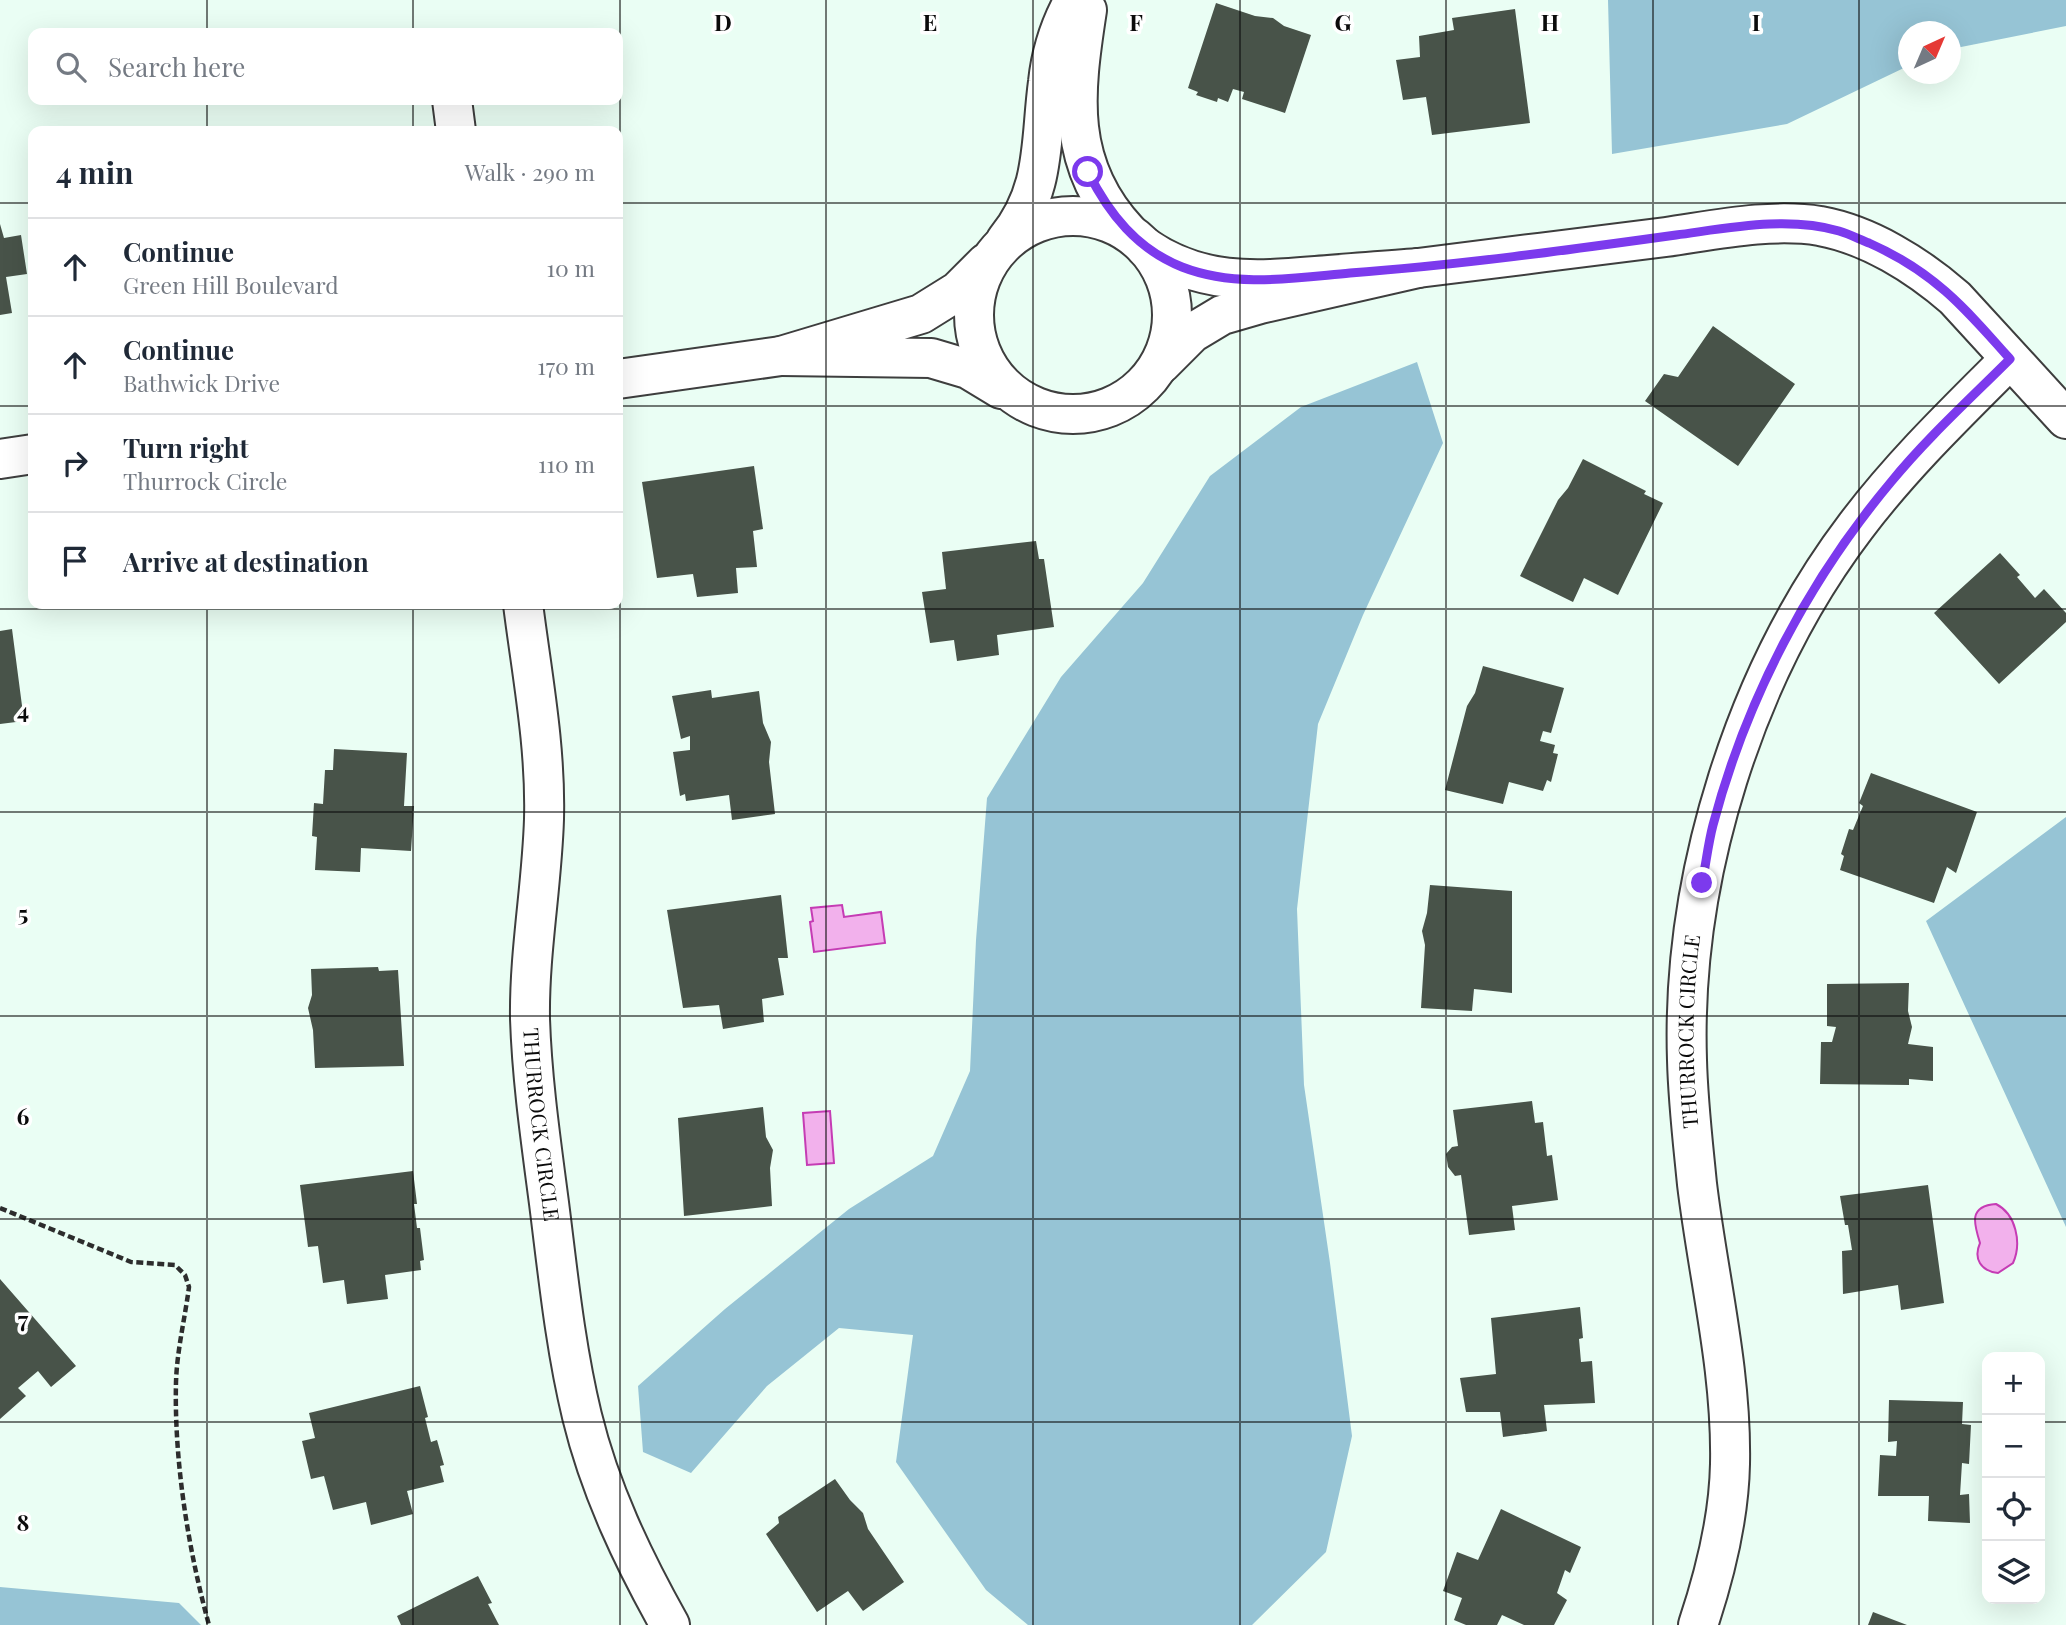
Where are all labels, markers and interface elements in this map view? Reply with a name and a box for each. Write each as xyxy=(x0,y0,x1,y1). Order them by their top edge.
text: D xyxy=(714,6,732,37)
text: E xyxy=(923,6,937,37)
text: F xyxy=(1129,6,1143,37)
text: G xyxy=(1335,6,1352,37)
text: H xyxy=(1541,6,1559,37)
text: I xyxy=(1752,6,1760,37)
north arrow xyxy=(1898,21,1961,84)
search box xyxy=(28,28,623,105)
icon: search xyxy=(52,48,90,86)
text: Search here xyxy=(108,49,245,84)
text: 4 min xyxy=(56,152,134,192)
text: Walk · 290 m xyxy=(465,156,595,187)
route start xyxy=(1072,156,1103,187)
text: Continue xyxy=(123,234,234,269)
icon: ahead xyxy=(56,248,94,286)
text: 10 m xyxy=(547,252,595,283)
text: Green Hill Boulevard xyxy=(123,269,339,300)
text: Continue xyxy=(123,332,234,367)
icon: ahead xyxy=(56,346,94,384)
text: 170 m xyxy=(537,350,595,381)
text: Bathwick Drive xyxy=(123,367,280,398)
text: Turn right xyxy=(123,430,249,465)
icon: right xyxy=(56,444,94,482)
text: 110 m xyxy=(538,448,595,479)
text: Thurrock Circle xyxy=(123,465,287,496)
icon: arrive xyxy=(56,542,94,580)
text: Arrive at destination xyxy=(123,544,369,579)
text: 4 xyxy=(17,694,29,725)
route end xyxy=(1686,867,1717,898)
text: 5 xyxy=(18,897,28,928)
street label: THURROCK CIRCLE xyxy=(1671,933,1705,1130)
street label: THURROCK CIRCLE xyxy=(518,1027,567,1223)
text: 6 xyxy=(17,1100,30,1131)
text: 7 xyxy=(18,1303,29,1334)
map controls xyxy=(1982,1352,2045,1604)
button: + xyxy=(1982,1352,2045,1415)
button: − xyxy=(1982,1415,2045,1478)
button: locate xyxy=(1982,1478,2045,1541)
text: 8 xyxy=(17,1506,29,1537)
button: layers xyxy=(1982,1541,2045,1604)

